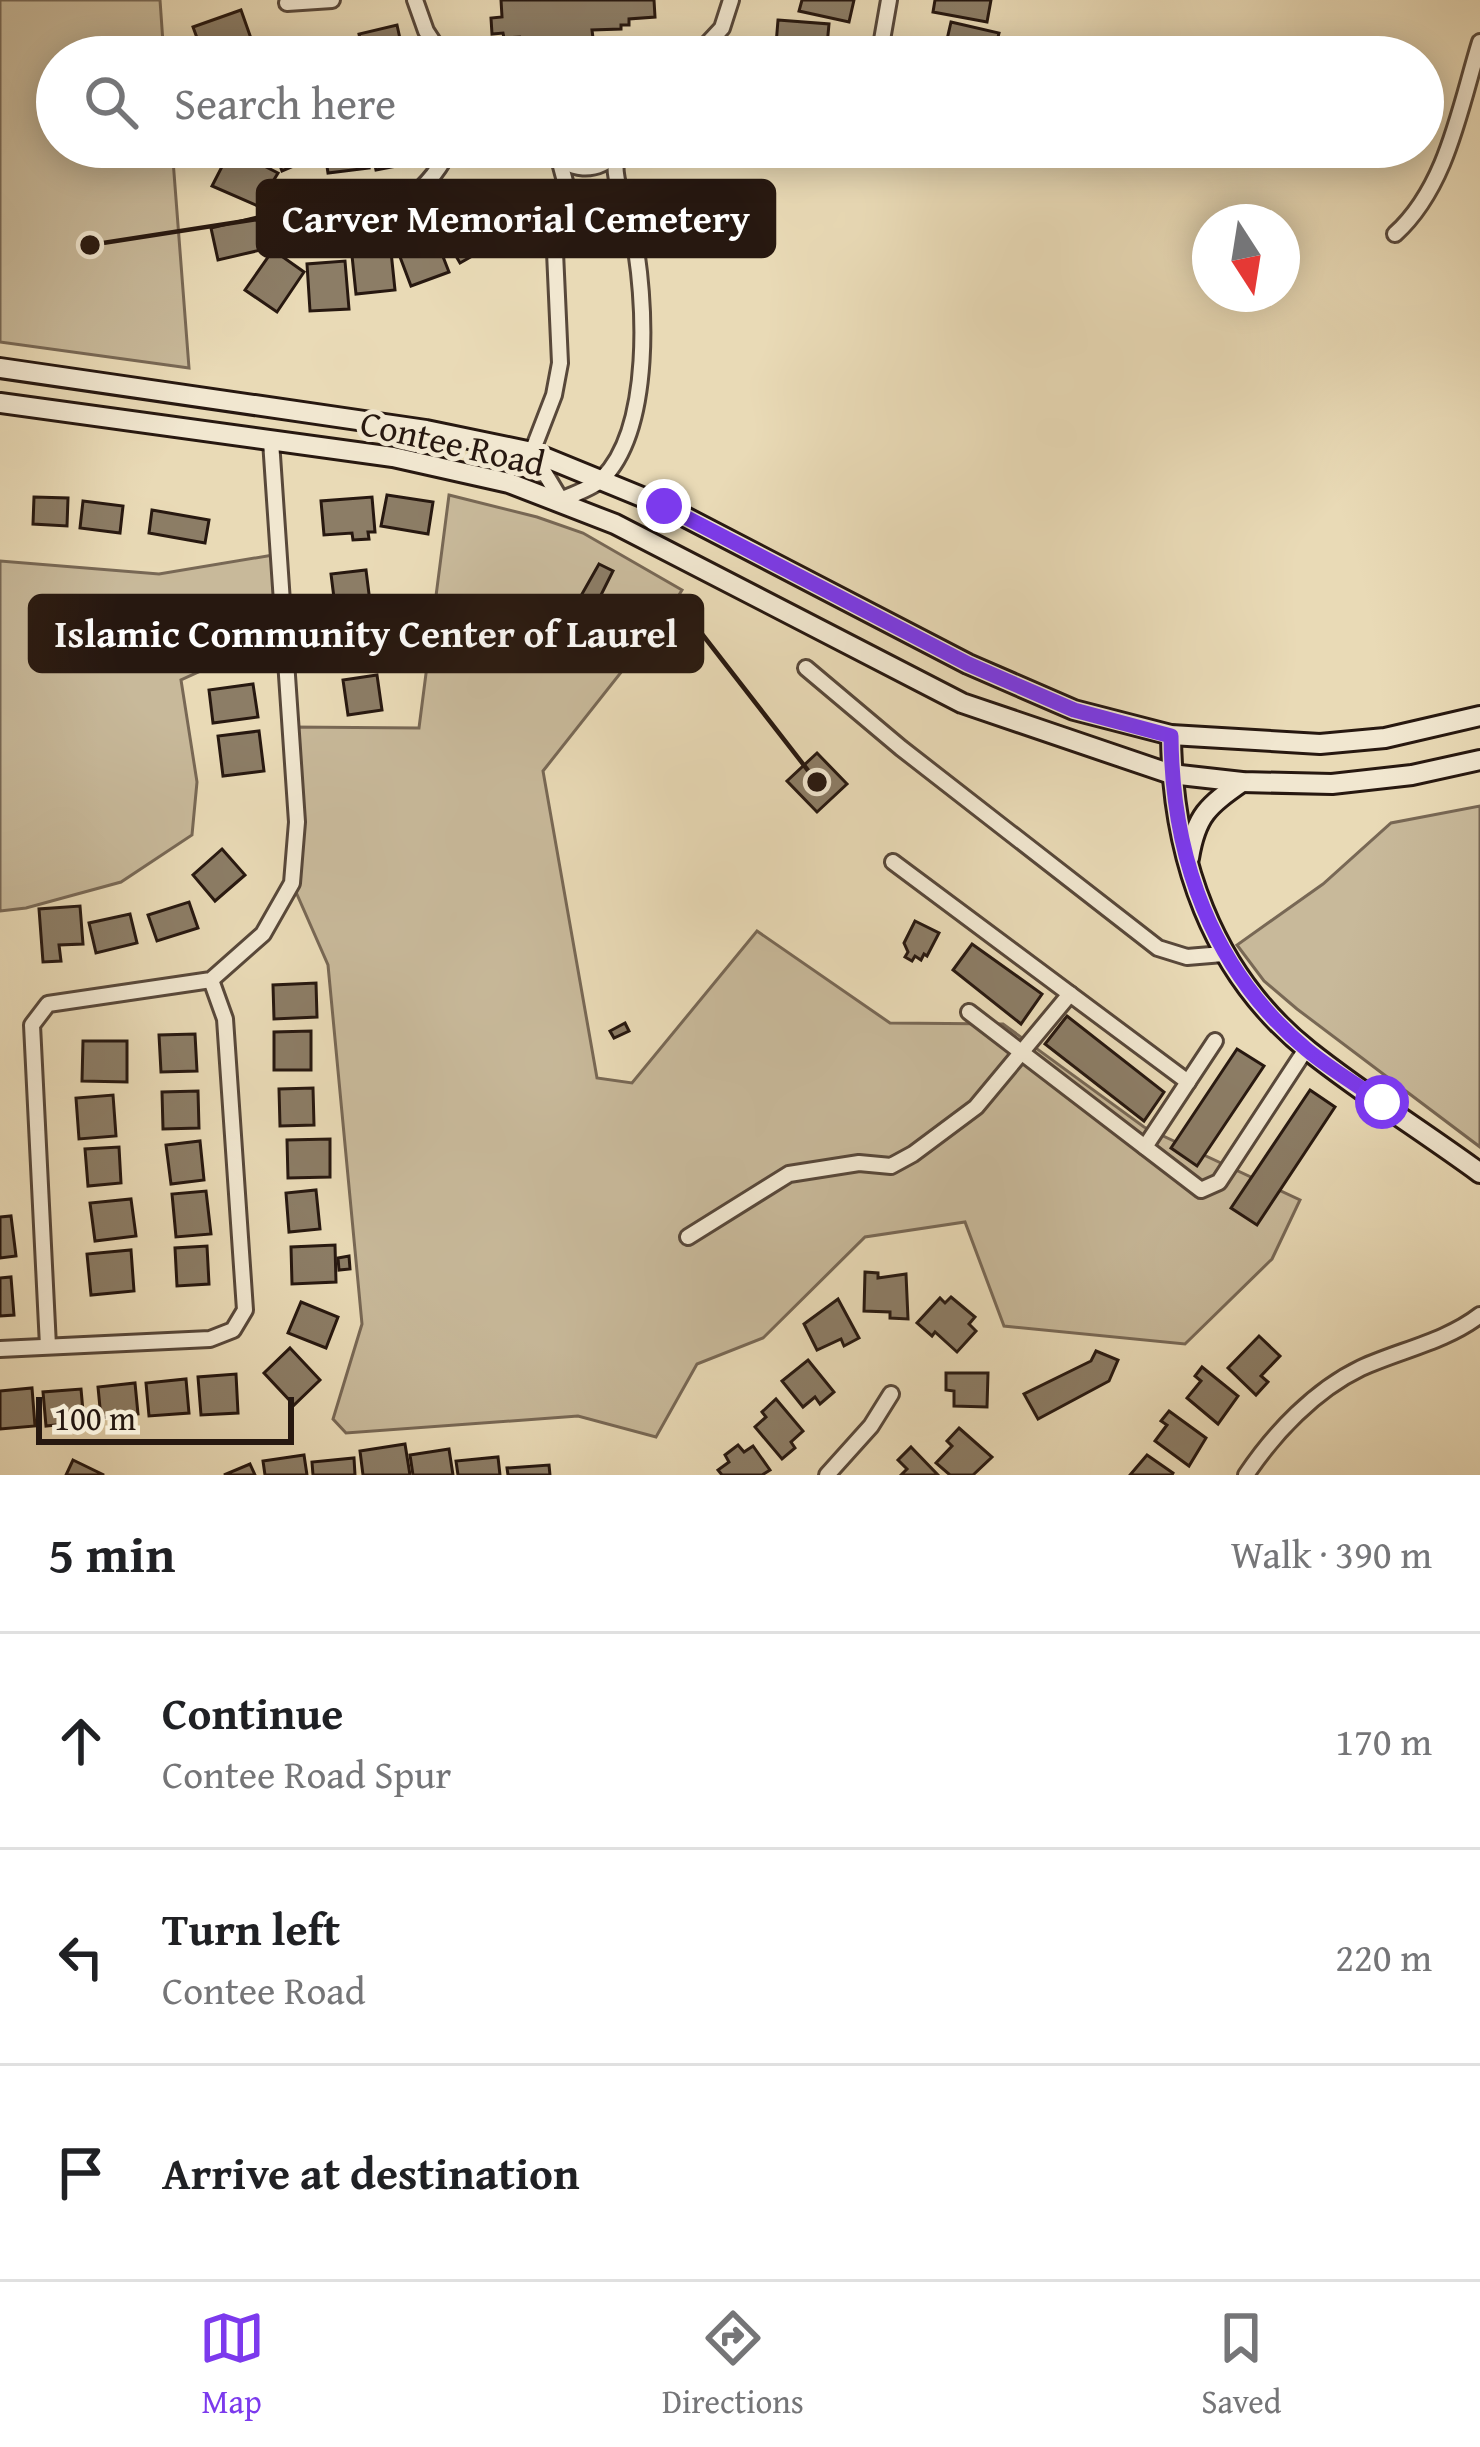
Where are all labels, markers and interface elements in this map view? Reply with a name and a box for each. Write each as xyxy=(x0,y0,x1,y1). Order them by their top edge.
search box xyxy=(36,36,1444,168)
icon: search xyxy=(78,69,144,135)
text: Search here xyxy=(174,70,396,135)
callout: Carver Memorial Cemetery xyxy=(258,181,774,256)
text: Carver Memorial Cemetery xyxy=(282,189,750,246)
north arrow xyxy=(1192,204,1300,312)
street label: Contee Road xyxy=(355,395,551,489)
route end xyxy=(637,479,691,533)
callout: Islamic Community Center of Laurel xyxy=(30,596,702,671)
text: Islamic Community Center of Laurel xyxy=(54,604,678,661)
route start xyxy=(1355,1075,1409,1129)
scale bar xyxy=(36,1391,294,1444)
text: 100 m xyxy=(54,1394,136,1442)
text: 5 min xyxy=(48,1516,175,1591)
text: Walk · 390 m xyxy=(1231,1525,1432,1582)
text: Continue xyxy=(162,1680,343,1745)
icon: ahead xyxy=(48,1708,114,1774)
text: 170 m xyxy=(1335,1712,1432,1769)
text: Contee Road Spur xyxy=(162,1745,451,1802)
text: Turn left xyxy=(162,1896,340,1961)
icon: left xyxy=(48,1924,114,1990)
text: 220 m xyxy=(1335,1928,1432,1985)
text: Contee Road xyxy=(162,1961,366,2018)
icon: arrive xyxy=(48,2140,114,2206)
text: Arrive at destination xyxy=(162,2140,580,2205)
tab: Map xyxy=(199,2305,265,2425)
tab: Directions xyxy=(662,2305,804,2425)
tab: Saved xyxy=(1201,2305,1281,2425)

